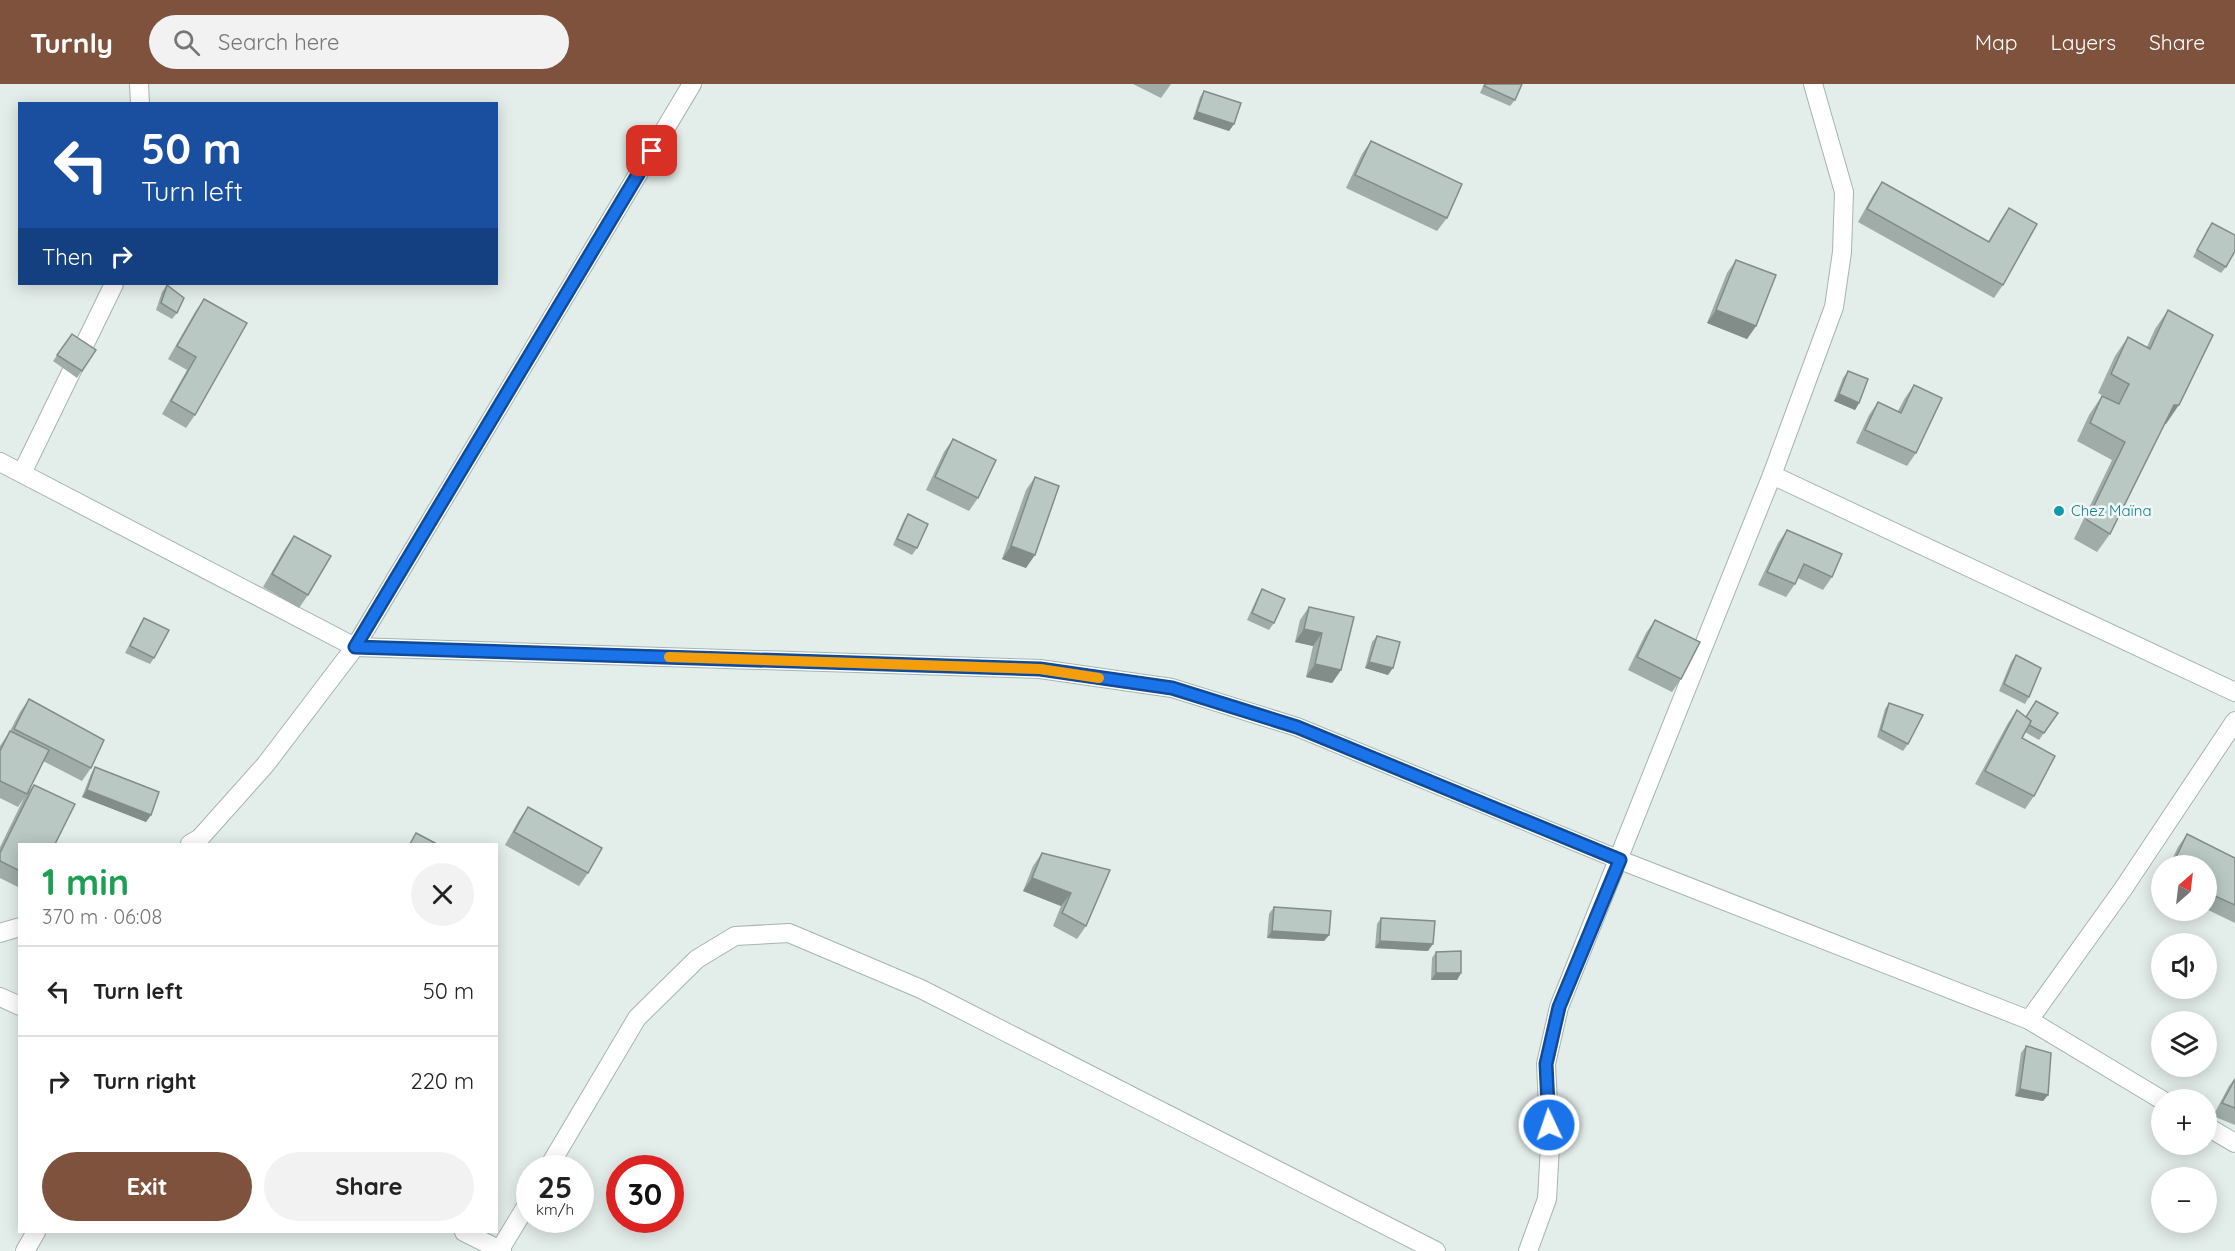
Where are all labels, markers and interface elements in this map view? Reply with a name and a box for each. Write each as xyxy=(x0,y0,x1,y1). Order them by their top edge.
search box xyxy=(149,15,569,69)
text: Turnly xyxy=(30,25,113,60)
icon: search xyxy=(170,26,203,59)
text: Search here xyxy=(218,28,339,56)
text: Map xyxy=(1975,29,2018,55)
text: Layers xyxy=(2051,29,2116,55)
text: Share xyxy=(2149,29,2205,55)
text: 50 m xyxy=(141,122,241,175)
pin xyxy=(626,125,677,176)
icon: left xyxy=(42,126,120,204)
icon: arrive xyxy=(635,134,668,167)
text: Turn left xyxy=(141,174,243,208)
icon: right xyxy=(105,240,138,273)
text: Then xyxy=(42,243,93,271)
place label: Chez Maïna xyxy=(2071,501,2152,520)
marker: Chez Maïna xyxy=(2052,504,2066,518)
north arrow xyxy=(2151,855,2217,921)
map controls xyxy=(2151,855,2217,1233)
text: 1 min xyxy=(42,859,129,904)
button: close xyxy=(411,863,474,926)
text: 370 m · 06:08 xyxy=(42,904,162,929)
button: sound xyxy=(2151,933,2217,999)
icon: left xyxy=(42,975,75,1008)
text: Turn left xyxy=(93,977,183,1005)
text: 50 m xyxy=(423,977,474,1005)
button: layers xyxy=(2151,1011,2217,1077)
icon: right xyxy=(42,1065,75,1098)
text: Turn right xyxy=(93,1067,197,1095)
text: 220 m xyxy=(410,1067,474,1095)
button: + xyxy=(2151,1089,2217,1155)
position arrow xyxy=(1517,1093,1581,1157)
button: Exit xyxy=(42,1152,252,1221)
button: Share xyxy=(264,1152,474,1221)
speed limit sign: 30 xyxy=(606,1155,684,1233)
button: − xyxy=(2151,1167,2217,1233)
text: 25 xyxy=(538,1168,572,1206)
text: km/h xyxy=(536,1200,574,1219)

